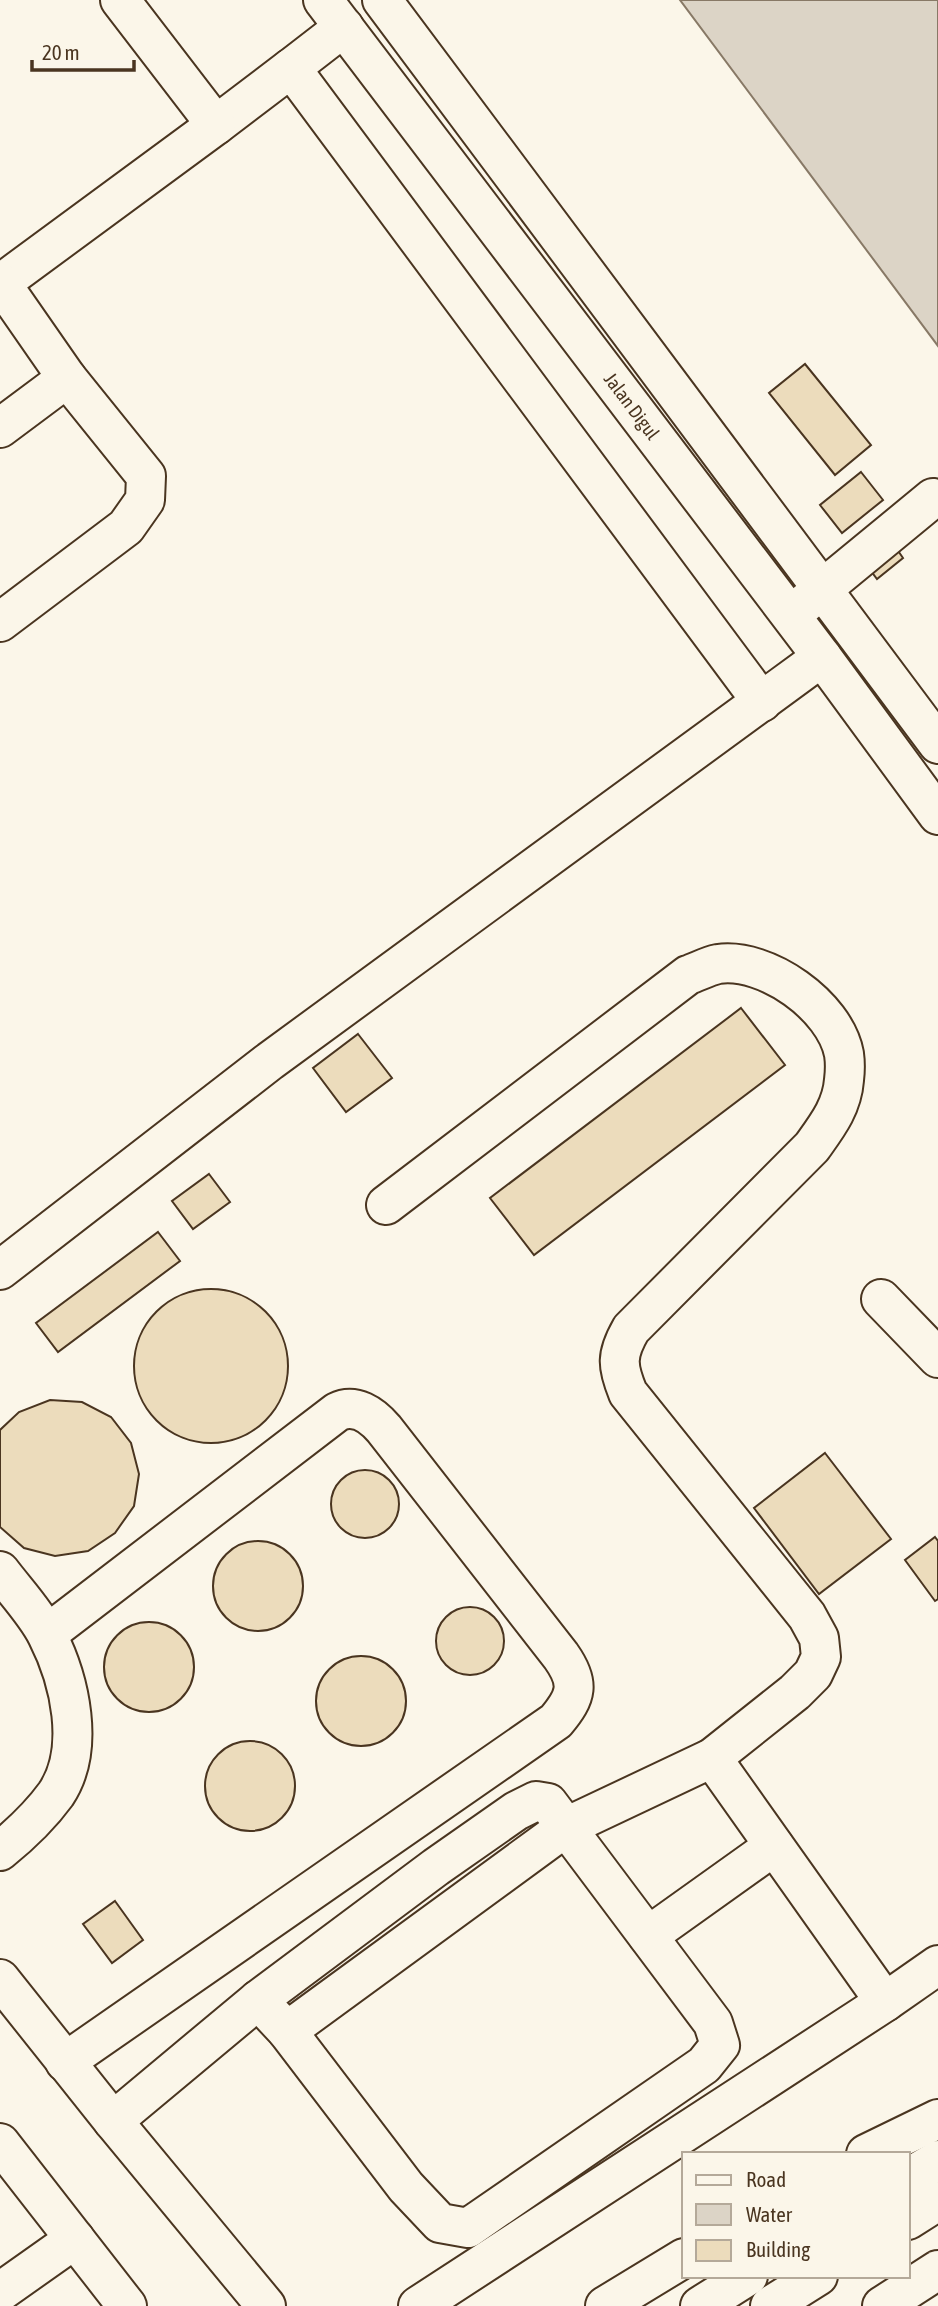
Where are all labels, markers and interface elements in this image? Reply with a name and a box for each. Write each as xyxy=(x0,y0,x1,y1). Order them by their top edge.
scale bar xyxy=(32,28,133,72)
text: 20 m xyxy=(42,40,80,64)
street label: Jalan Digul xyxy=(600,368,664,444)
legend xyxy=(682,2152,910,2278)
text: Road xyxy=(746,2167,786,2191)
text: Water xyxy=(746,2202,793,2226)
text: Building xyxy=(746,2237,810,2261)

